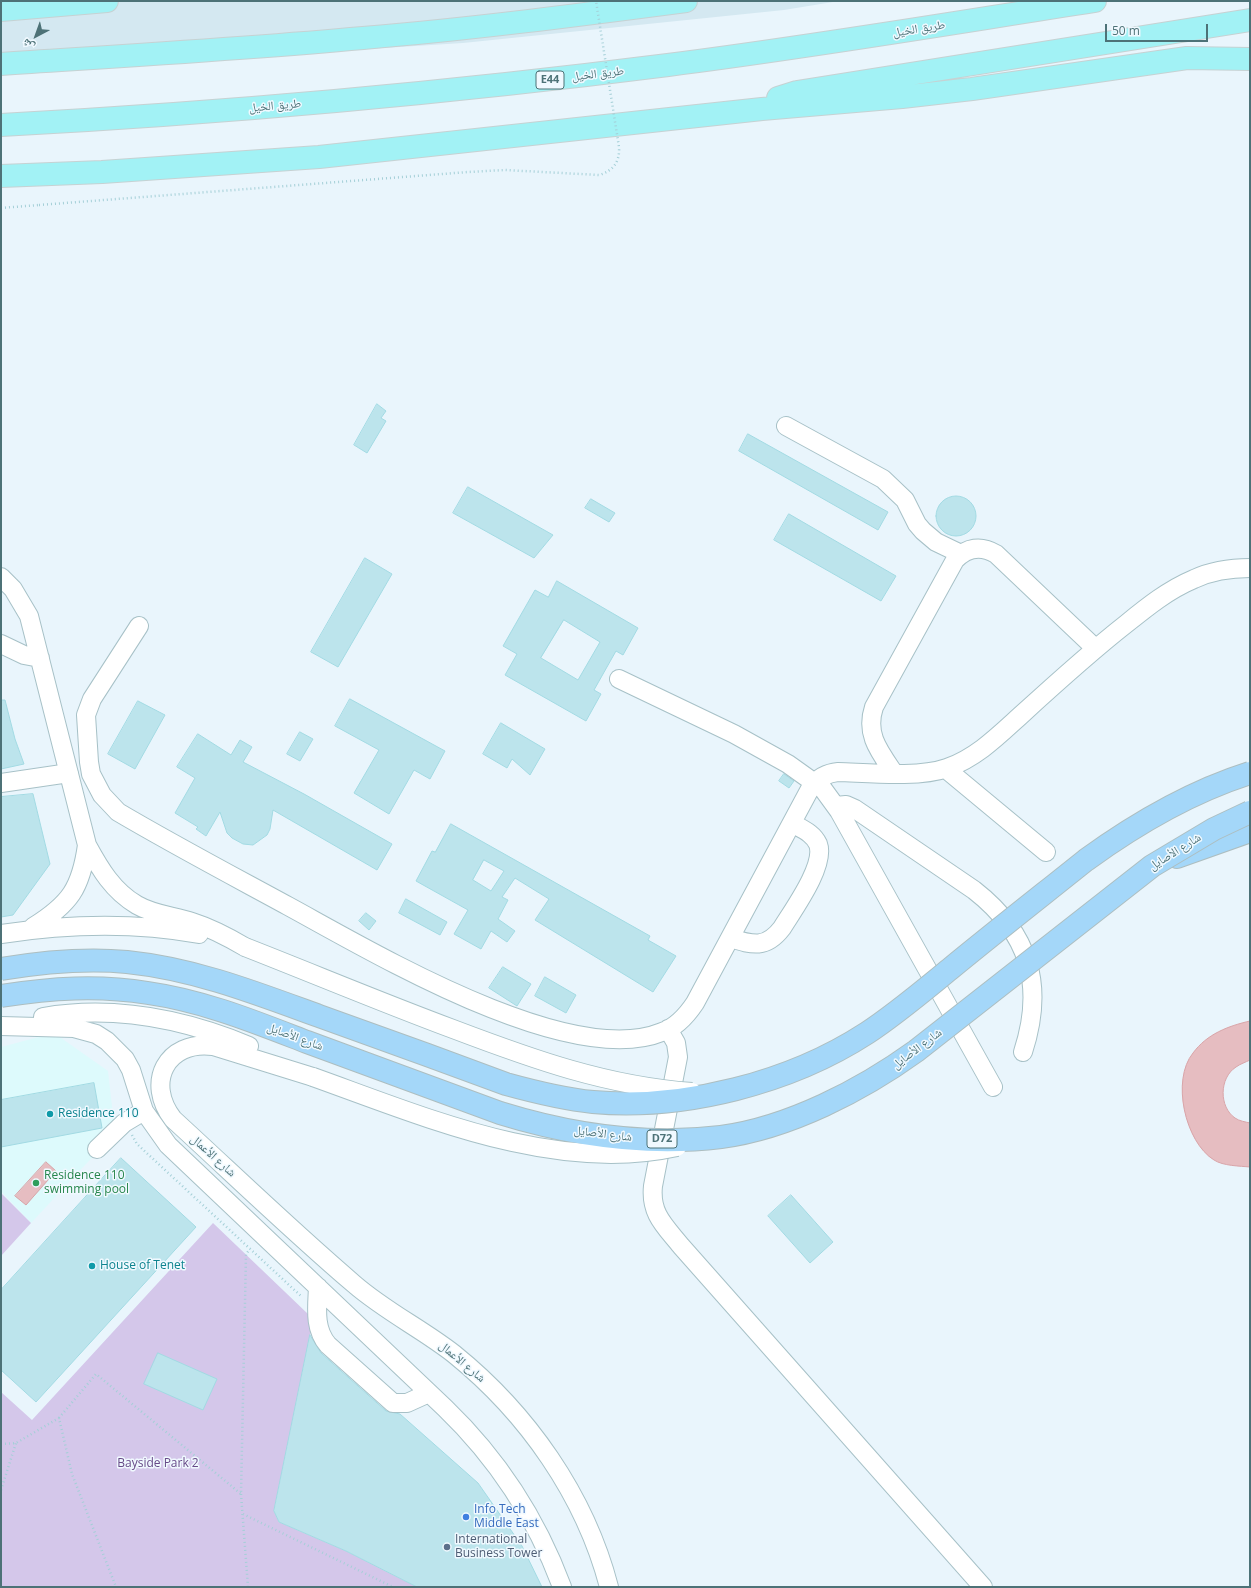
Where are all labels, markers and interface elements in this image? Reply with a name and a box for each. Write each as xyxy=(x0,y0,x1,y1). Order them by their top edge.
north arrow xyxy=(16,16,56,56)
scale bar xyxy=(1107,16,1210,42)
street label: طريق الخيل xyxy=(892,18,946,40)
text: 50 m xyxy=(1112,22,1140,39)
text: ش xyxy=(18,36,37,55)
street label: طريق الخيل xyxy=(571,64,625,84)
road number: E44 xyxy=(536,71,564,89)
street label: طريق الخيل xyxy=(248,97,302,115)
street label: شارع الأصايل xyxy=(1146,830,1204,874)
street label: شارع الأصايل xyxy=(265,1020,325,1054)
street label: شارع الأصايل xyxy=(889,1026,945,1072)
place label: Residence 110 xyxy=(58,1107,139,1121)
marker: Residence 110 xyxy=(45,1109,55,1119)
street label: شارع الأصايل xyxy=(573,1123,633,1145)
road number: D72 xyxy=(647,1130,677,1148)
street label: شارع الأعمال xyxy=(187,1132,239,1180)
place label: Residence 110 swimming pool xyxy=(44,1169,129,1197)
marker: Residence 110 swimming pool xyxy=(31,1178,41,1188)
place label: House of Tenet xyxy=(100,1259,185,1273)
marker: House of Tenet xyxy=(87,1261,97,1271)
street label: شارع الأعمال xyxy=(436,1338,488,1386)
park label: Bayside Park 2 xyxy=(117,1457,199,1471)
place label: Info Tech Middle East xyxy=(474,1503,539,1531)
marker: Info Tech Middle East xyxy=(461,1512,471,1522)
place label: International Business Tower xyxy=(455,1533,542,1561)
marker: International Business Tower xyxy=(442,1542,452,1552)

